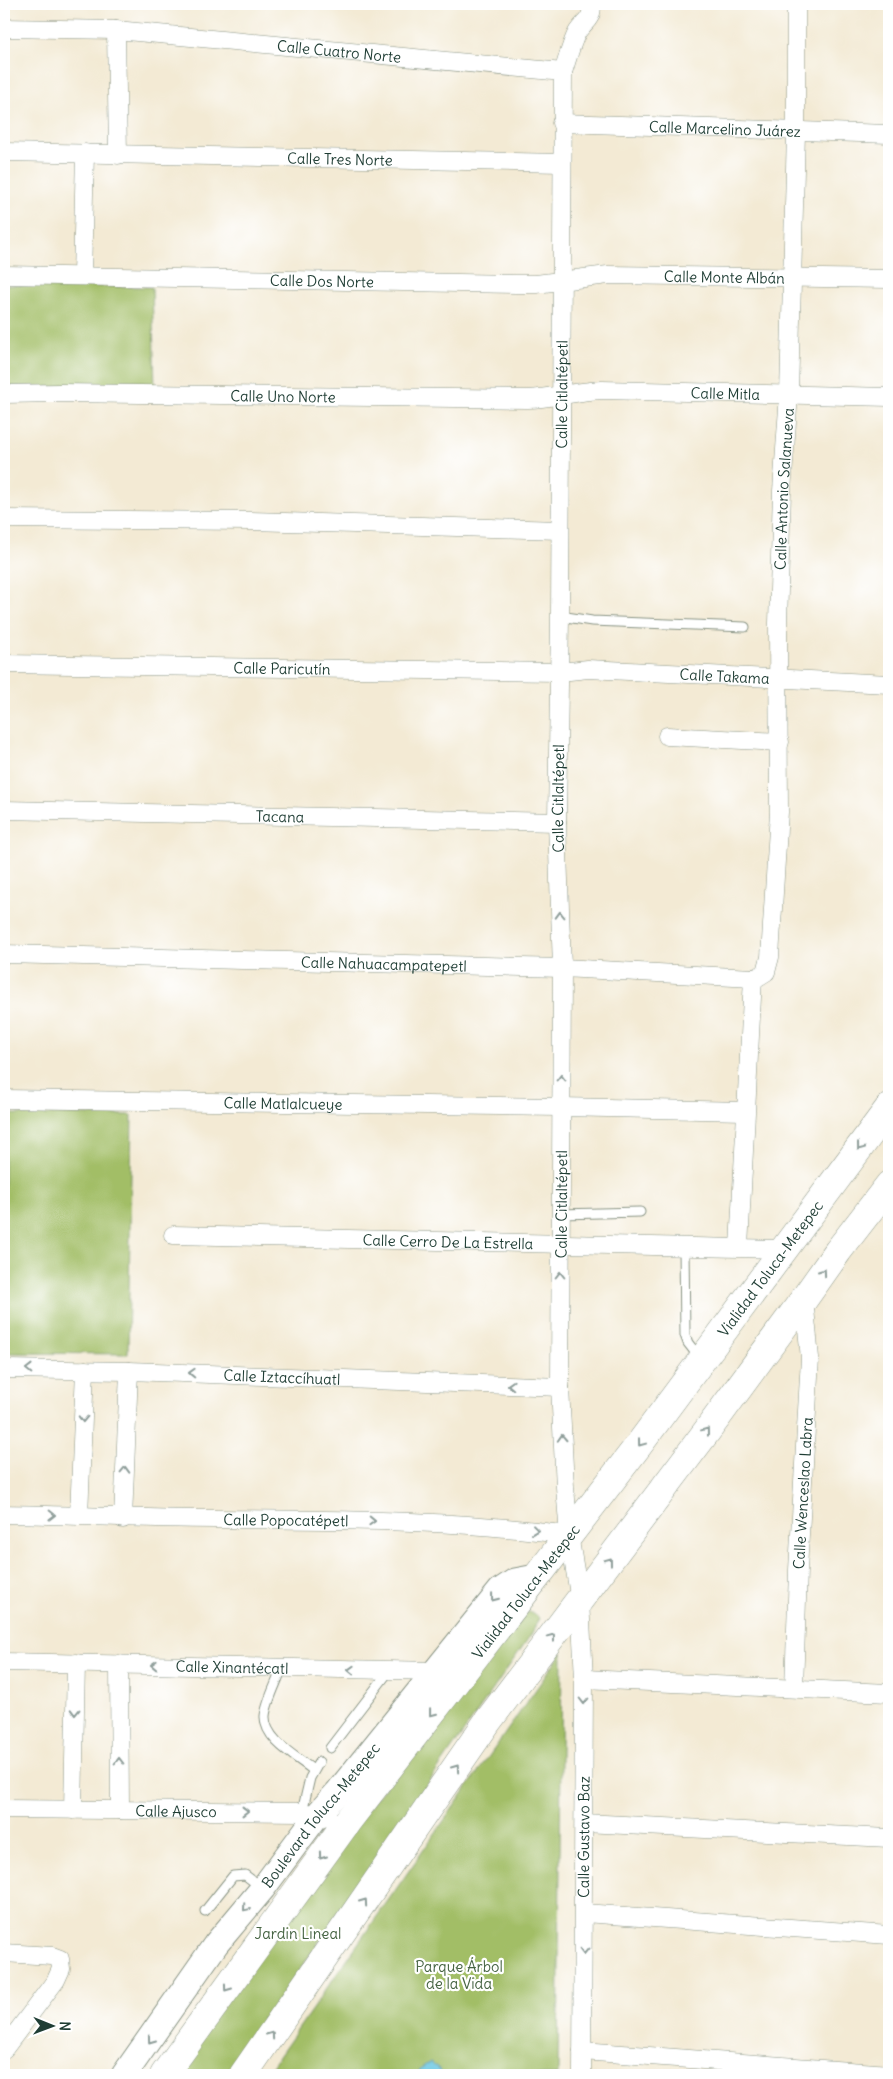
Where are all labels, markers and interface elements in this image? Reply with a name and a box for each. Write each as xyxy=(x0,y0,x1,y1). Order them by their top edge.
street label: Calle Cuatro Norte xyxy=(276,36,402,66)
street label: Calle Marcelino Juárez xyxy=(649,116,801,141)
street label: Calle Tres Norte xyxy=(287,148,393,169)
street label: Calle Monte Albán xyxy=(664,266,785,287)
street label: Calle Dos Norte xyxy=(270,270,374,291)
street label: Calle Citlaltépetl xyxy=(551,340,571,449)
street label: Calle Mitla xyxy=(690,383,761,403)
street label: Calle Uno Norte xyxy=(230,386,336,406)
street label: Calle Antonio Salanueva xyxy=(770,407,798,570)
street label: Calle Paricutín xyxy=(233,658,331,678)
street label: Calle Takama xyxy=(679,664,770,688)
street label: Calle Citlaltépetl xyxy=(547,744,568,853)
street label: Tacana xyxy=(255,806,305,826)
one-way arrow xyxy=(555,911,566,919)
street label: Calle Nahuacampatepetl xyxy=(301,952,467,975)
one-way arrow xyxy=(556,1074,566,1082)
street label: Calle Matlalcueye xyxy=(223,1093,343,1113)
one-way arrow xyxy=(857,1141,866,1151)
street label: Calle Citlaltépetl xyxy=(551,1150,571,1259)
street label: Vialidad Toluca-Metepec xyxy=(713,1196,827,1340)
street label: Calle Cerro De La Estrella xyxy=(362,1230,534,1253)
one-way arrow xyxy=(817,1268,826,1278)
one-way arrow xyxy=(555,1271,565,1279)
one-way arrow xyxy=(25,1364,32,1374)
street label: Calle Iztaccíhuatl xyxy=(223,1365,341,1388)
one-way arrow xyxy=(187,1368,195,1379)
one-way arrow xyxy=(507,1380,515,1390)
one-way arrow xyxy=(78,1415,88,1423)
street label: Calle Wenceslao Labra xyxy=(789,1416,816,1570)
one-way arrow xyxy=(701,1428,709,1437)
one-way arrow xyxy=(557,1434,568,1442)
one-way arrow xyxy=(638,1437,647,1447)
one-way arrow xyxy=(120,1466,130,1474)
one-way arrow xyxy=(49,1510,57,1520)
street label: Calle Popocatépetl xyxy=(223,1510,349,1530)
one-way arrow xyxy=(369,1516,377,1526)
street label: Vialidad Toluca-Metepec xyxy=(468,1520,584,1662)
one-way arrow xyxy=(531,1524,539,1535)
one-way arrow xyxy=(603,1557,612,1567)
one-way arrow xyxy=(492,1592,500,1601)
one-way arrow xyxy=(546,1633,555,1643)
street label: Calle Xinantécatl xyxy=(175,1656,289,1677)
one-way arrow xyxy=(150,1659,158,1670)
one-way arrow xyxy=(347,1665,355,1675)
one-way arrow xyxy=(579,1698,589,1706)
one-way arrow xyxy=(429,1707,438,1717)
one-way arrow xyxy=(69,1708,80,1716)
street label: Boulevard Toluca-Metepec xyxy=(257,1738,384,1891)
one-way arrow xyxy=(114,1757,124,1765)
one-way arrow xyxy=(450,1764,459,1774)
street label: Calle Gustavo Baz xyxy=(573,1776,593,1898)
street label: Calle Ajusco xyxy=(135,1801,217,1821)
one-way arrow xyxy=(242,1806,249,1816)
one-way arrow xyxy=(320,1850,328,1859)
one-way arrow xyxy=(358,1898,367,1907)
one-way arrow xyxy=(242,1903,251,1912)
park label: Jardin Lineal xyxy=(255,1924,341,1943)
one-way arrow xyxy=(579,1948,589,1956)
park label: Parque Árbol de la Vida xyxy=(415,1957,503,1993)
one-way arrow xyxy=(224,1982,233,1992)
north arrow xyxy=(28,2002,78,2052)
text: N xyxy=(56,2021,74,2031)
one-way arrow xyxy=(265,2031,274,2041)
one-way arrow xyxy=(148,2034,156,2043)

